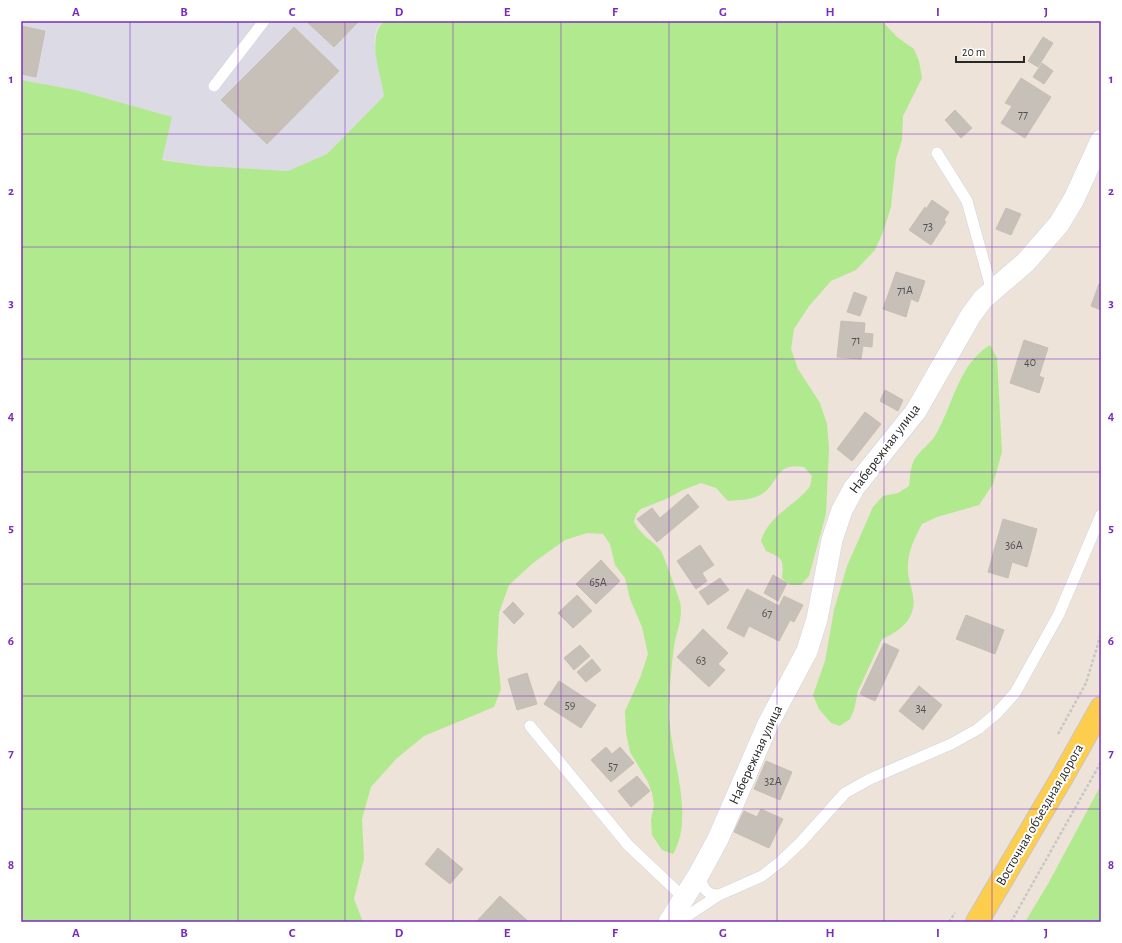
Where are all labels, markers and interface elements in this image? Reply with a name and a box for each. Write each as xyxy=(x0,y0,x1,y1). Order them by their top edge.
text: A xyxy=(72,6,80,19)
text: B xyxy=(180,6,188,19)
text: C xyxy=(289,6,296,19)
text: D xyxy=(395,6,404,19)
text: E xyxy=(504,6,511,19)
text: F xyxy=(612,6,619,19)
text: G xyxy=(719,6,727,19)
text: H xyxy=(825,6,835,19)
text: I xyxy=(936,6,940,19)
text: J xyxy=(1044,6,1048,19)
scale bar xyxy=(956,38,1024,64)
text: 20 m xyxy=(962,46,985,58)
text: 1 xyxy=(9,73,13,86)
text: 1 xyxy=(1109,73,1113,86)
house number: 77 xyxy=(1018,108,1028,120)
text: 2 xyxy=(8,185,14,198)
text: 2 xyxy=(1108,185,1114,198)
house number: 73 xyxy=(923,220,933,232)
house number: 71А xyxy=(897,284,913,296)
text: 3 xyxy=(8,297,14,310)
text: 3 xyxy=(1108,297,1114,310)
house number: 71 xyxy=(851,334,861,346)
house number: 40 xyxy=(1024,356,1036,368)
street label: Набережная улица xyxy=(847,401,923,496)
text: 4 xyxy=(8,410,15,423)
text: 4 xyxy=(1108,410,1115,423)
text: 5 xyxy=(8,522,14,535)
text: 5 xyxy=(1108,522,1114,535)
house number: 36А xyxy=(1005,539,1023,551)
house number: 65А xyxy=(589,576,607,588)
house number: 67 xyxy=(762,607,772,619)
text: 6 xyxy=(8,635,14,648)
text: 6 xyxy=(1108,635,1114,648)
house number: 63 xyxy=(696,654,706,666)
house number: 59 xyxy=(565,699,576,711)
house number: 34 xyxy=(916,702,927,714)
street label: Набережная улица xyxy=(727,703,785,807)
street label: Восточная объездная дорога xyxy=(994,741,1087,888)
text: 7 xyxy=(8,747,14,760)
text: 7 xyxy=(1108,747,1114,760)
house number: 57 xyxy=(608,760,618,772)
house number: 32А xyxy=(764,775,782,787)
text: 8 xyxy=(8,859,14,872)
text: 8 xyxy=(1108,859,1114,872)
text: A xyxy=(72,927,80,940)
text: B xyxy=(180,927,188,940)
text: C xyxy=(289,927,296,940)
text: D xyxy=(395,927,404,940)
text: E xyxy=(504,927,511,940)
text: F xyxy=(612,927,619,940)
text: G xyxy=(719,927,727,940)
text: H xyxy=(825,927,835,940)
text: I xyxy=(936,927,940,940)
text: J xyxy=(1044,927,1048,940)

